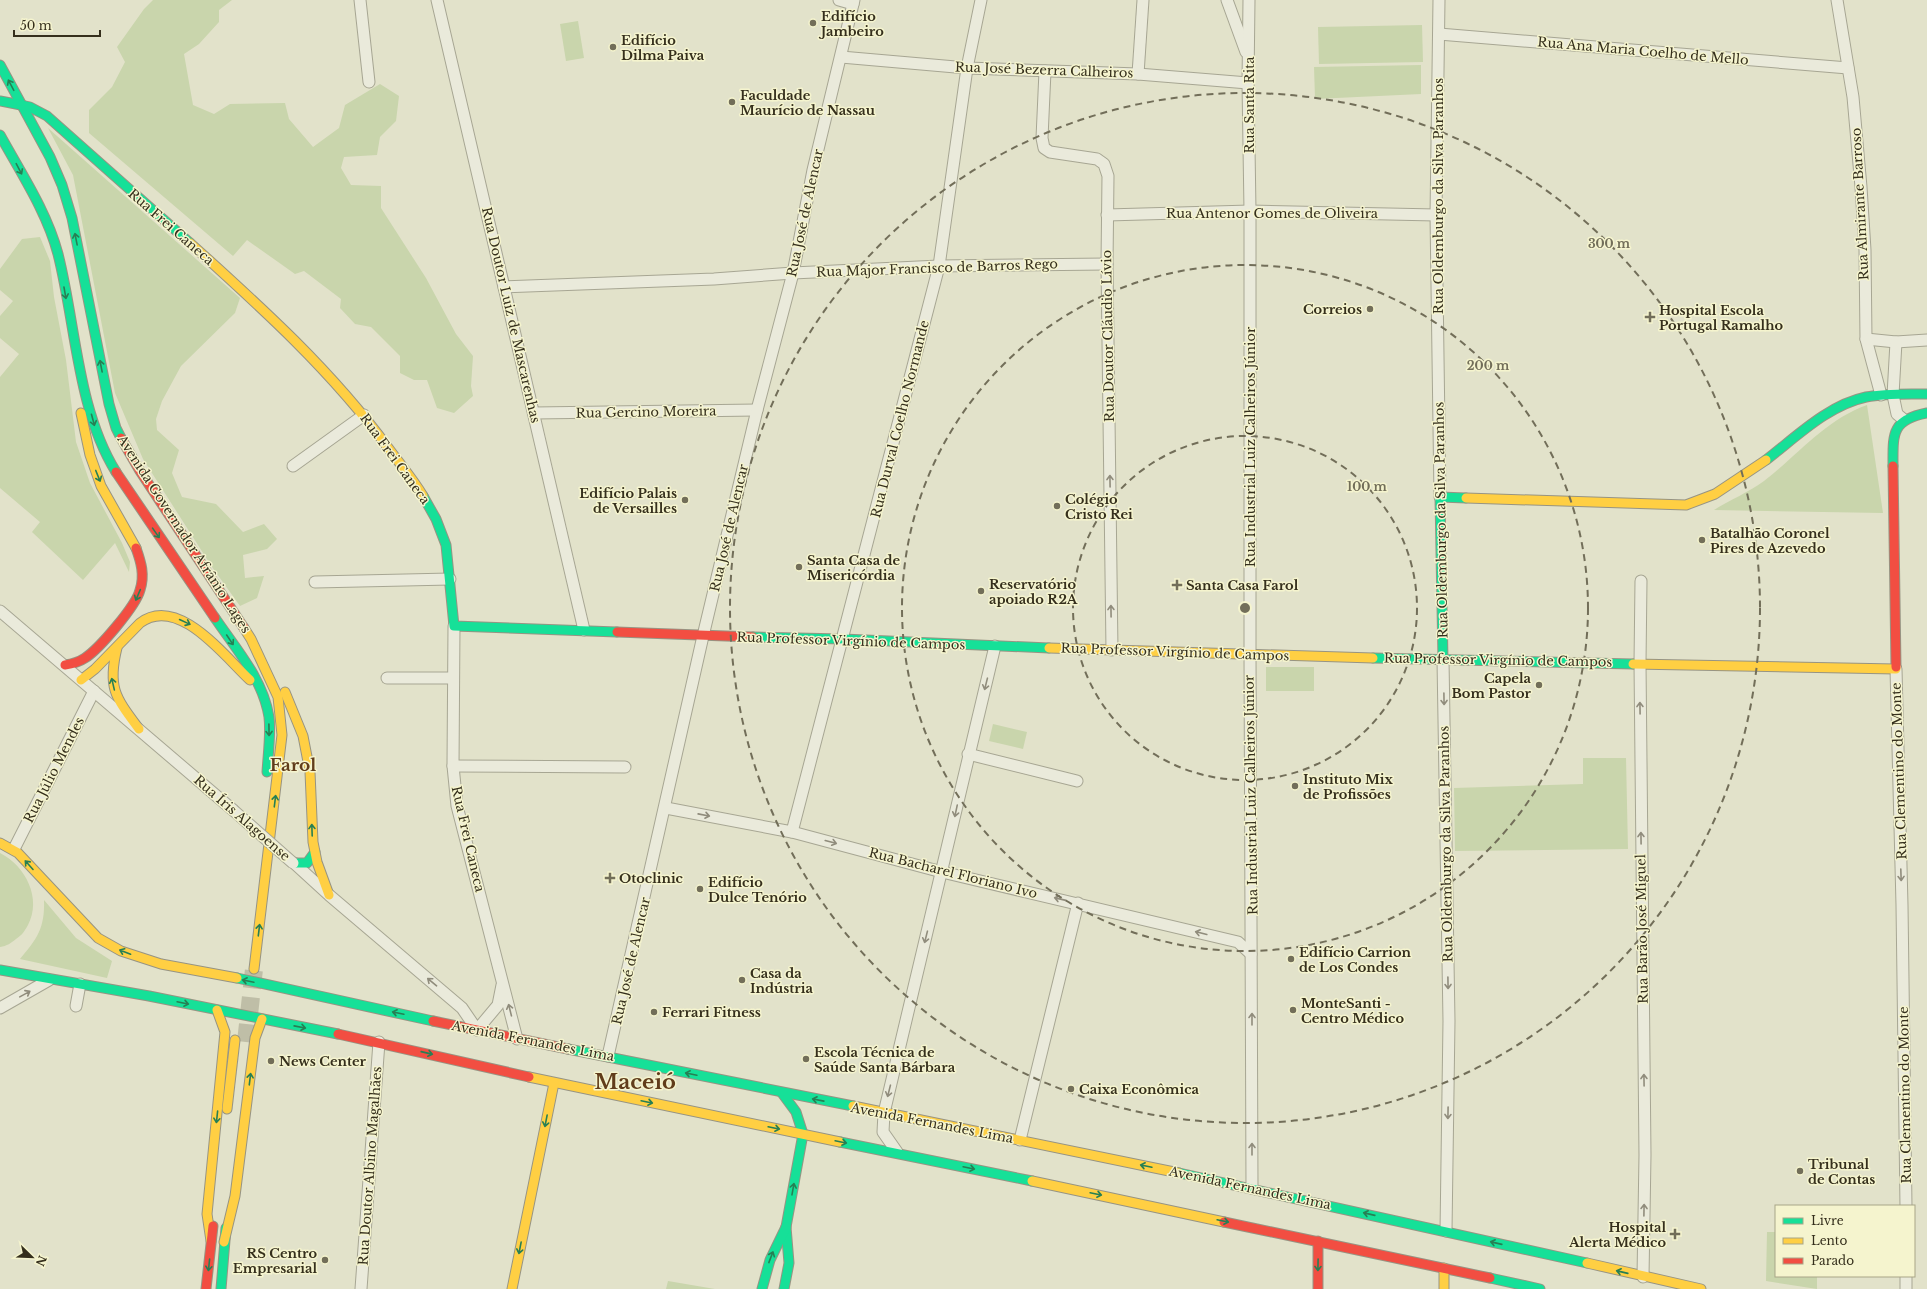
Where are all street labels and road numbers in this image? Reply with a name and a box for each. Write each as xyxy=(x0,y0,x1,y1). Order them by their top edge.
street label: Rua Ana Maria Coelho de Mello xyxy=(1537,33,1749,69)
street label: Rua Santa Rita xyxy=(1241,56,1258,153)
street label: Rua José Bezerra Calheiros xyxy=(954,58,1134,82)
street label: Rua Oldemburgo da Silva Paranhos xyxy=(1430,78,1447,314)
street label: Rua Almirante Barroso xyxy=(1848,127,1872,281)
street label: Rua José de Alencar xyxy=(783,147,827,279)
street label: Rua Frei Caneca xyxy=(125,185,218,269)
street label: Rua Doutor Luiz de Mascarenhas xyxy=(478,205,544,425)
street label: Rua Antenor Gomes de Oliveira xyxy=(1166,205,1379,222)
street label: Rua Doutor Cláudio Lívio xyxy=(1098,250,1118,422)
street label: Rua Major Francisco de Barros Rego xyxy=(816,255,1058,281)
street label: Rua Durval Coelho Normande xyxy=(867,318,933,520)
street label: Rua Industrial Luiz Calheiros Júnior xyxy=(1242,326,1259,567)
street label: Rua Gercino Moreira xyxy=(575,402,717,422)
street label: Rua Oldemburgo da Silva Paranhos xyxy=(1430,402,1452,638)
street label: Rua Frei Caneca xyxy=(356,410,434,508)
street label: Avenida Governador Afrânio Lages xyxy=(113,431,255,636)
street label: Rua José de Alencar xyxy=(706,462,752,594)
street label: Rua Professor Virgínio de Campos xyxy=(736,629,966,653)
street label: Rua Professor Virgínio de Campos xyxy=(1060,640,1290,664)
street label: Rua Professor Virgínio de Campos xyxy=(1384,650,1613,670)
street label: Rua Industrial Luiz Calheiros Júnior xyxy=(1240,674,1262,915)
street label: Rua Clementino do Monte xyxy=(1887,682,1911,860)
street label: Rua Júlio Mendes xyxy=(20,714,88,826)
street label: Rua Oldemburgo da Silva Paranhos xyxy=(1435,726,1457,962)
street label: Rua Íris Alagoense xyxy=(190,771,294,865)
street label: Rua Frei Caneca xyxy=(448,784,489,894)
street label: Rua Bacharel Floriano Ivo xyxy=(867,844,1039,902)
street label: Rua Barão José Miguel xyxy=(1632,854,1652,1004)
street label: Rua José de Alencar xyxy=(608,895,654,1027)
street label: Rua Clementino do Monte xyxy=(1895,1006,1915,1184)
street label: Avenida Fernandes Lima xyxy=(449,1017,616,1065)
street label: Rua Doutor Albino Magalhães xyxy=(355,1066,385,1266)
street label: Avenida Fernandes Lima xyxy=(848,1099,1015,1147)
street label: Avenida Fernandes Lima xyxy=(1166,1162,1333,1214)

